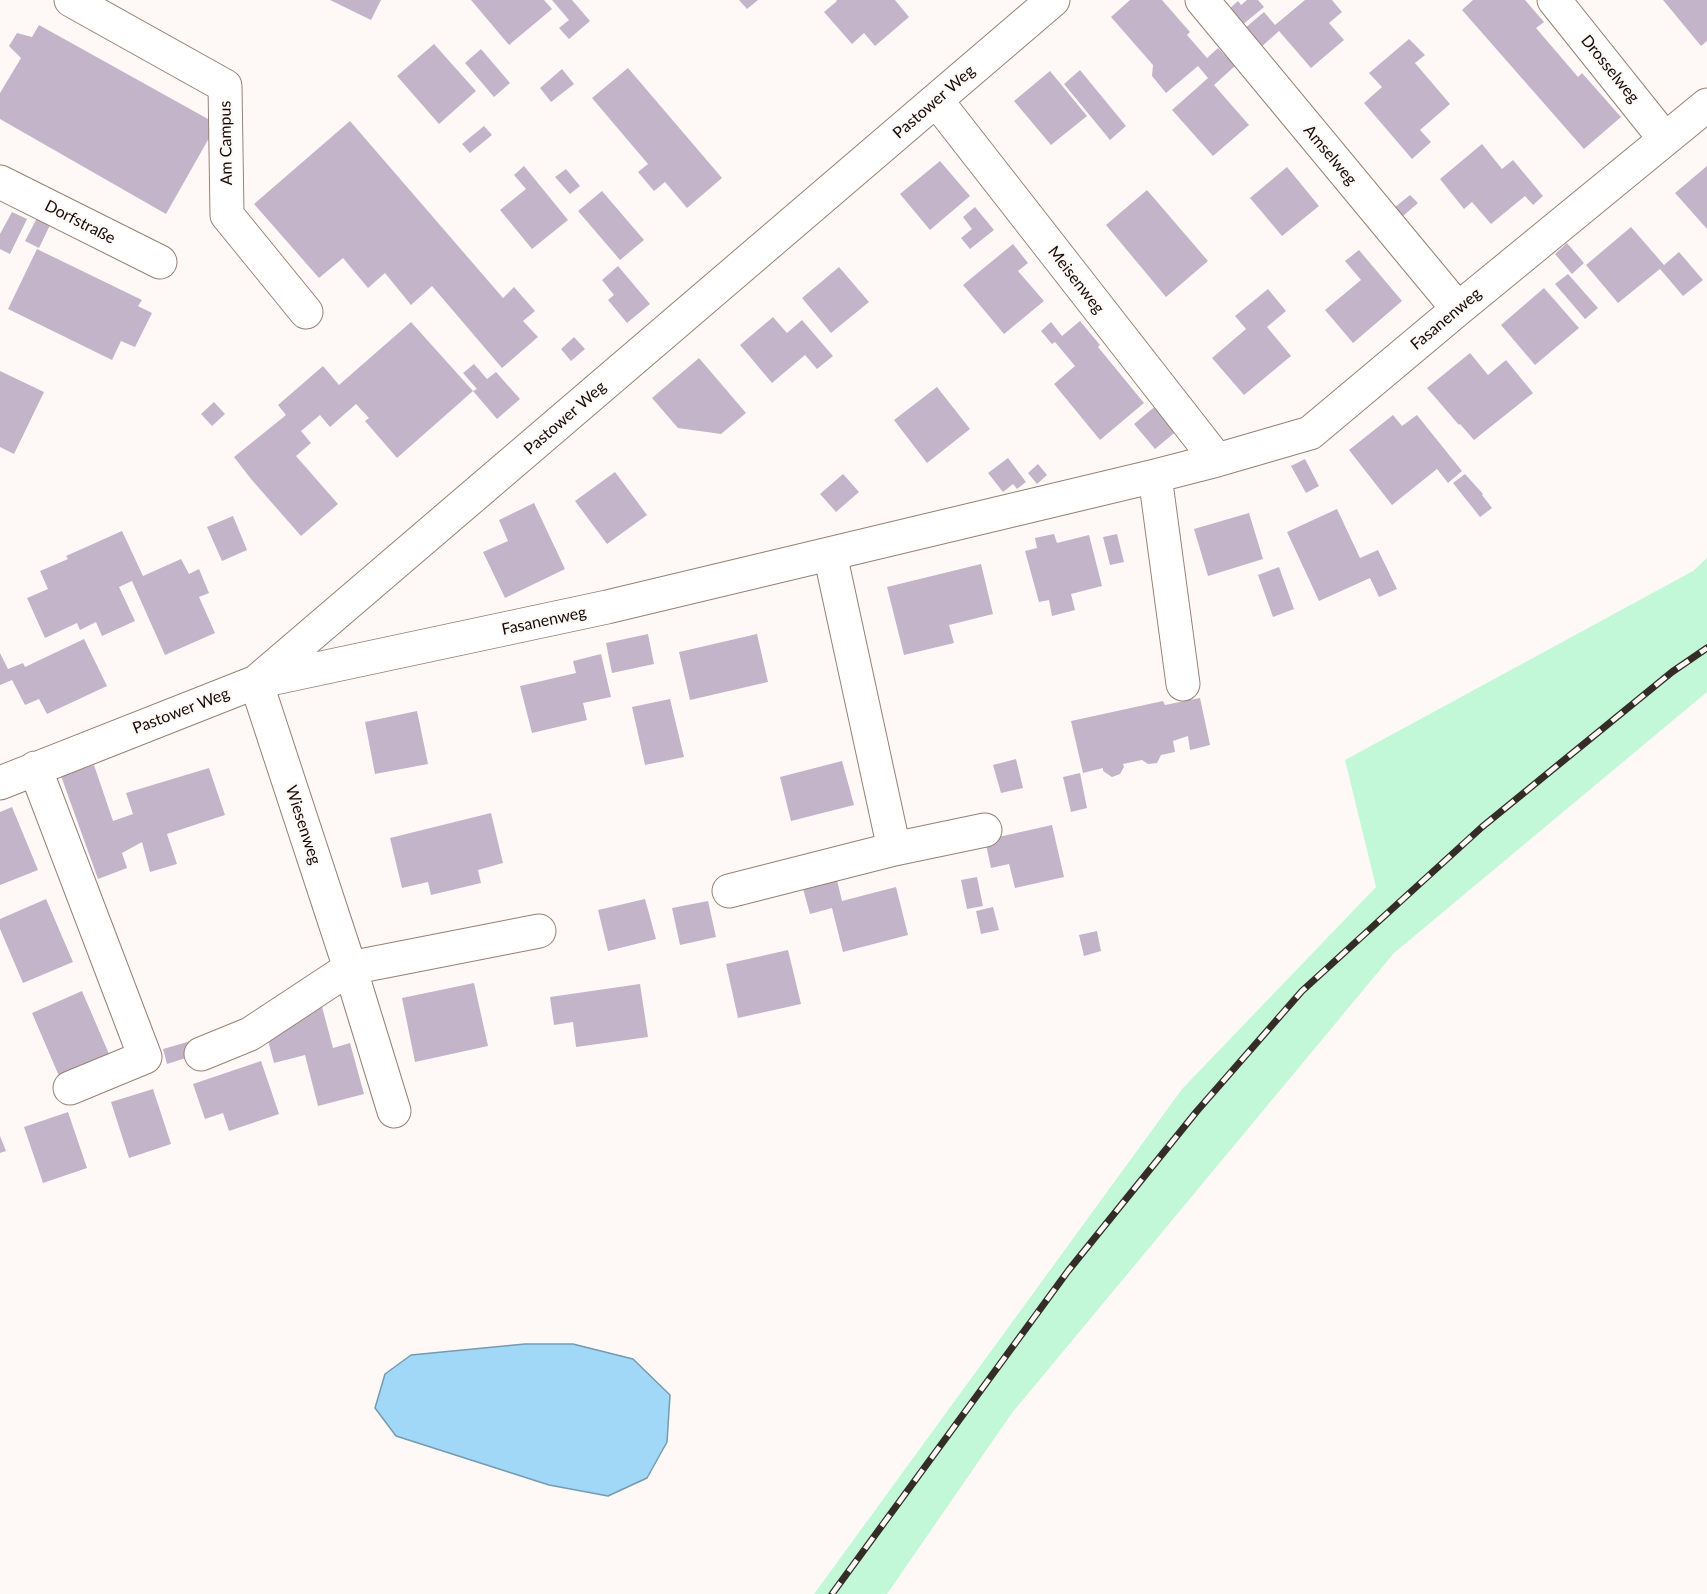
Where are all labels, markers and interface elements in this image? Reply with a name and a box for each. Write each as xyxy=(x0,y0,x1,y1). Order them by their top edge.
street label: Drosselweg xyxy=(1577,31,1643,107)
street label: Pastower Weg xyxy=(889,61,979,143)
street label: Am Campus xyxy=(216,101,236,185)
street label: Amselweg xyxy=(1299,121,1361,189)
street label: Dorfstraße xyxy=(42,196,118,248)
street label: Meisenweg xyxy=(1044,242,1108,318)
street label: Fasanenweg xyxy=(1407,284,1485,354)
street label: Pastower Weg xyxy=(520,377,610,459)
street label: Fasanenweg xyxy=(500,603,588,639)
street label: Pastower Weg xyxy=(130,684,232,738)
street label: Wiesenweg xyxy=(281,783,325,867)

